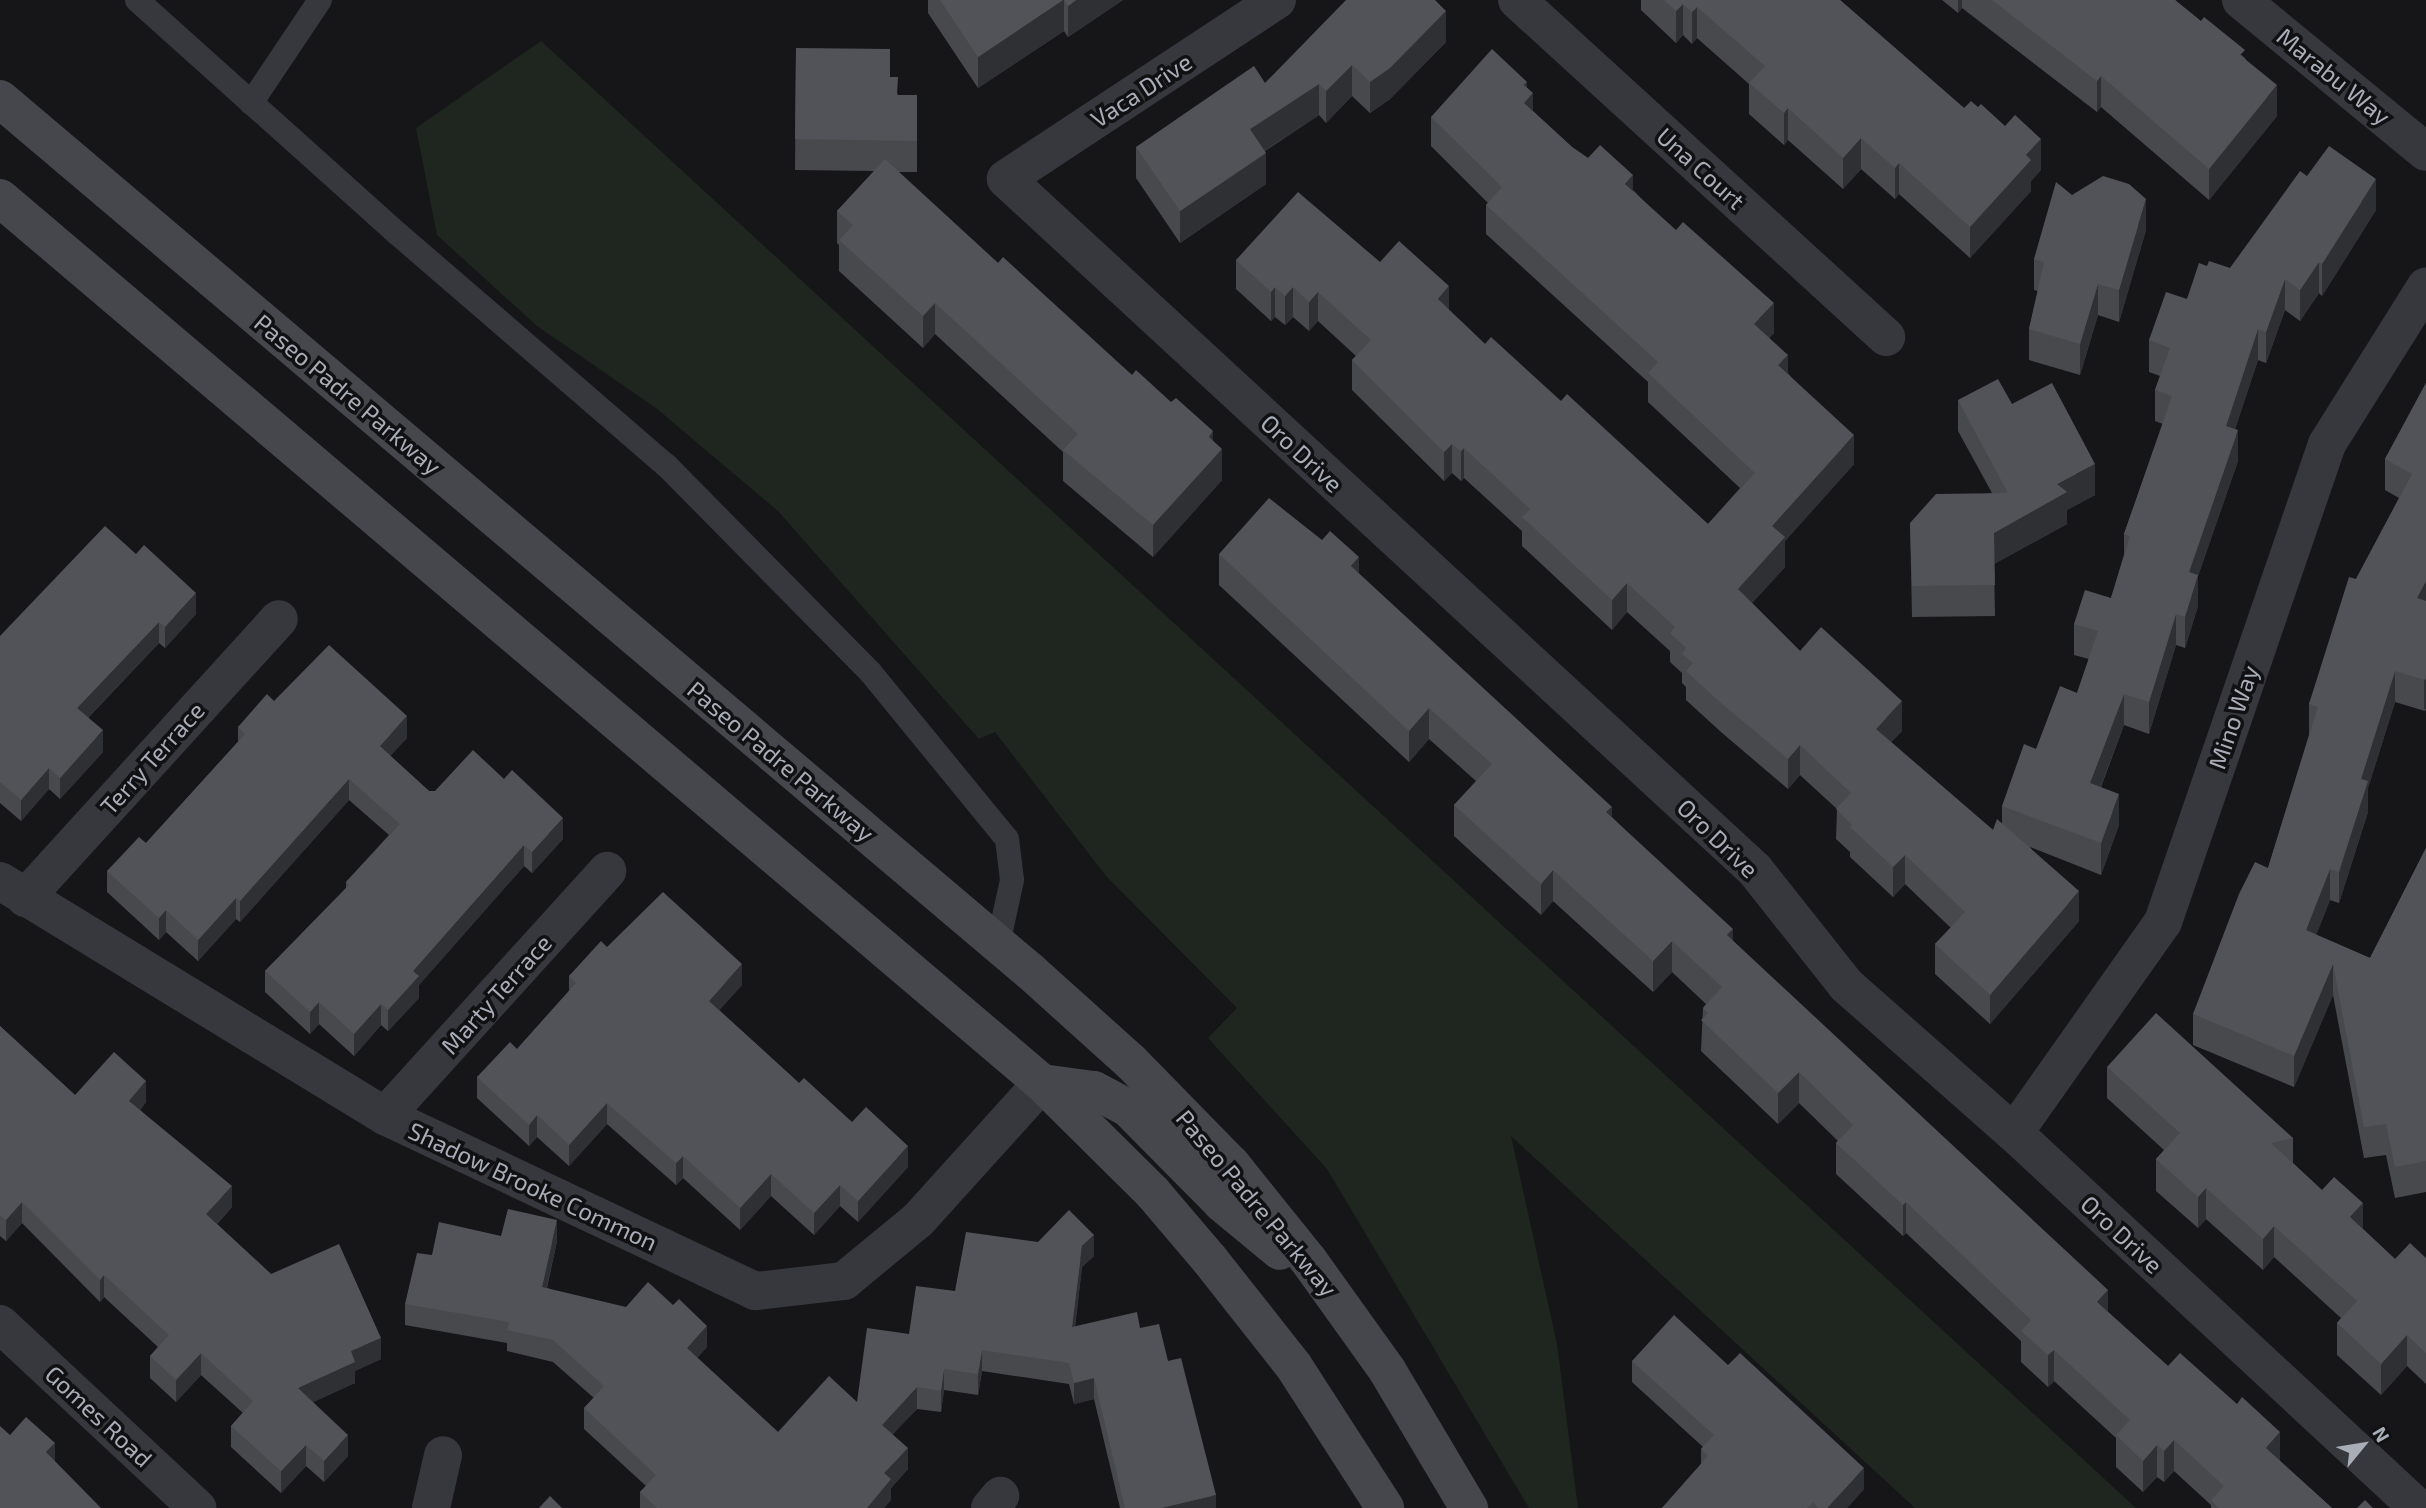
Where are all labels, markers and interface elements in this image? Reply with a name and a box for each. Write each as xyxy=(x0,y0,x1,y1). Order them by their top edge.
street label: Marabu Way xyxy=(2271,21,2397,131)
street label: Vaca Drive xyxy=(1085,47,1197,133)
street label: Una Court xyxy=(1651,121,1751,215)
street label: Paseo Padre Parkway xyxy=(249,308,447,480)
street label: Oro Drive xyxy=(1255,408,1349,498)
street label: Mino Way xyxy=(2202,661,2264,773)
street label: Paseo Padre Parkway xyxy=(682,675,880,847)
street label: Terry Terrace xyxy=(94,695,210,821)
street label: Oro Drive xyxy=(1672,792,1764,884)
street label: Marty Terrace xyxy=(434,928,558,1060)
street label: Paseo Padre Parkway xyxy=(1171,1104,1343,1302)
street label: Shadow Brooke Common xyxy=(404,1116,662,1256)
street label: Oro Drive xyxy=(2075,1189,2169,1279)
street label: Gomes Road xyxy=(40,1359,158,1473)
north arrow xyxy=(2328,1410,2398,1480)
text: N xyxy=(2368,1423,2395,1446)

